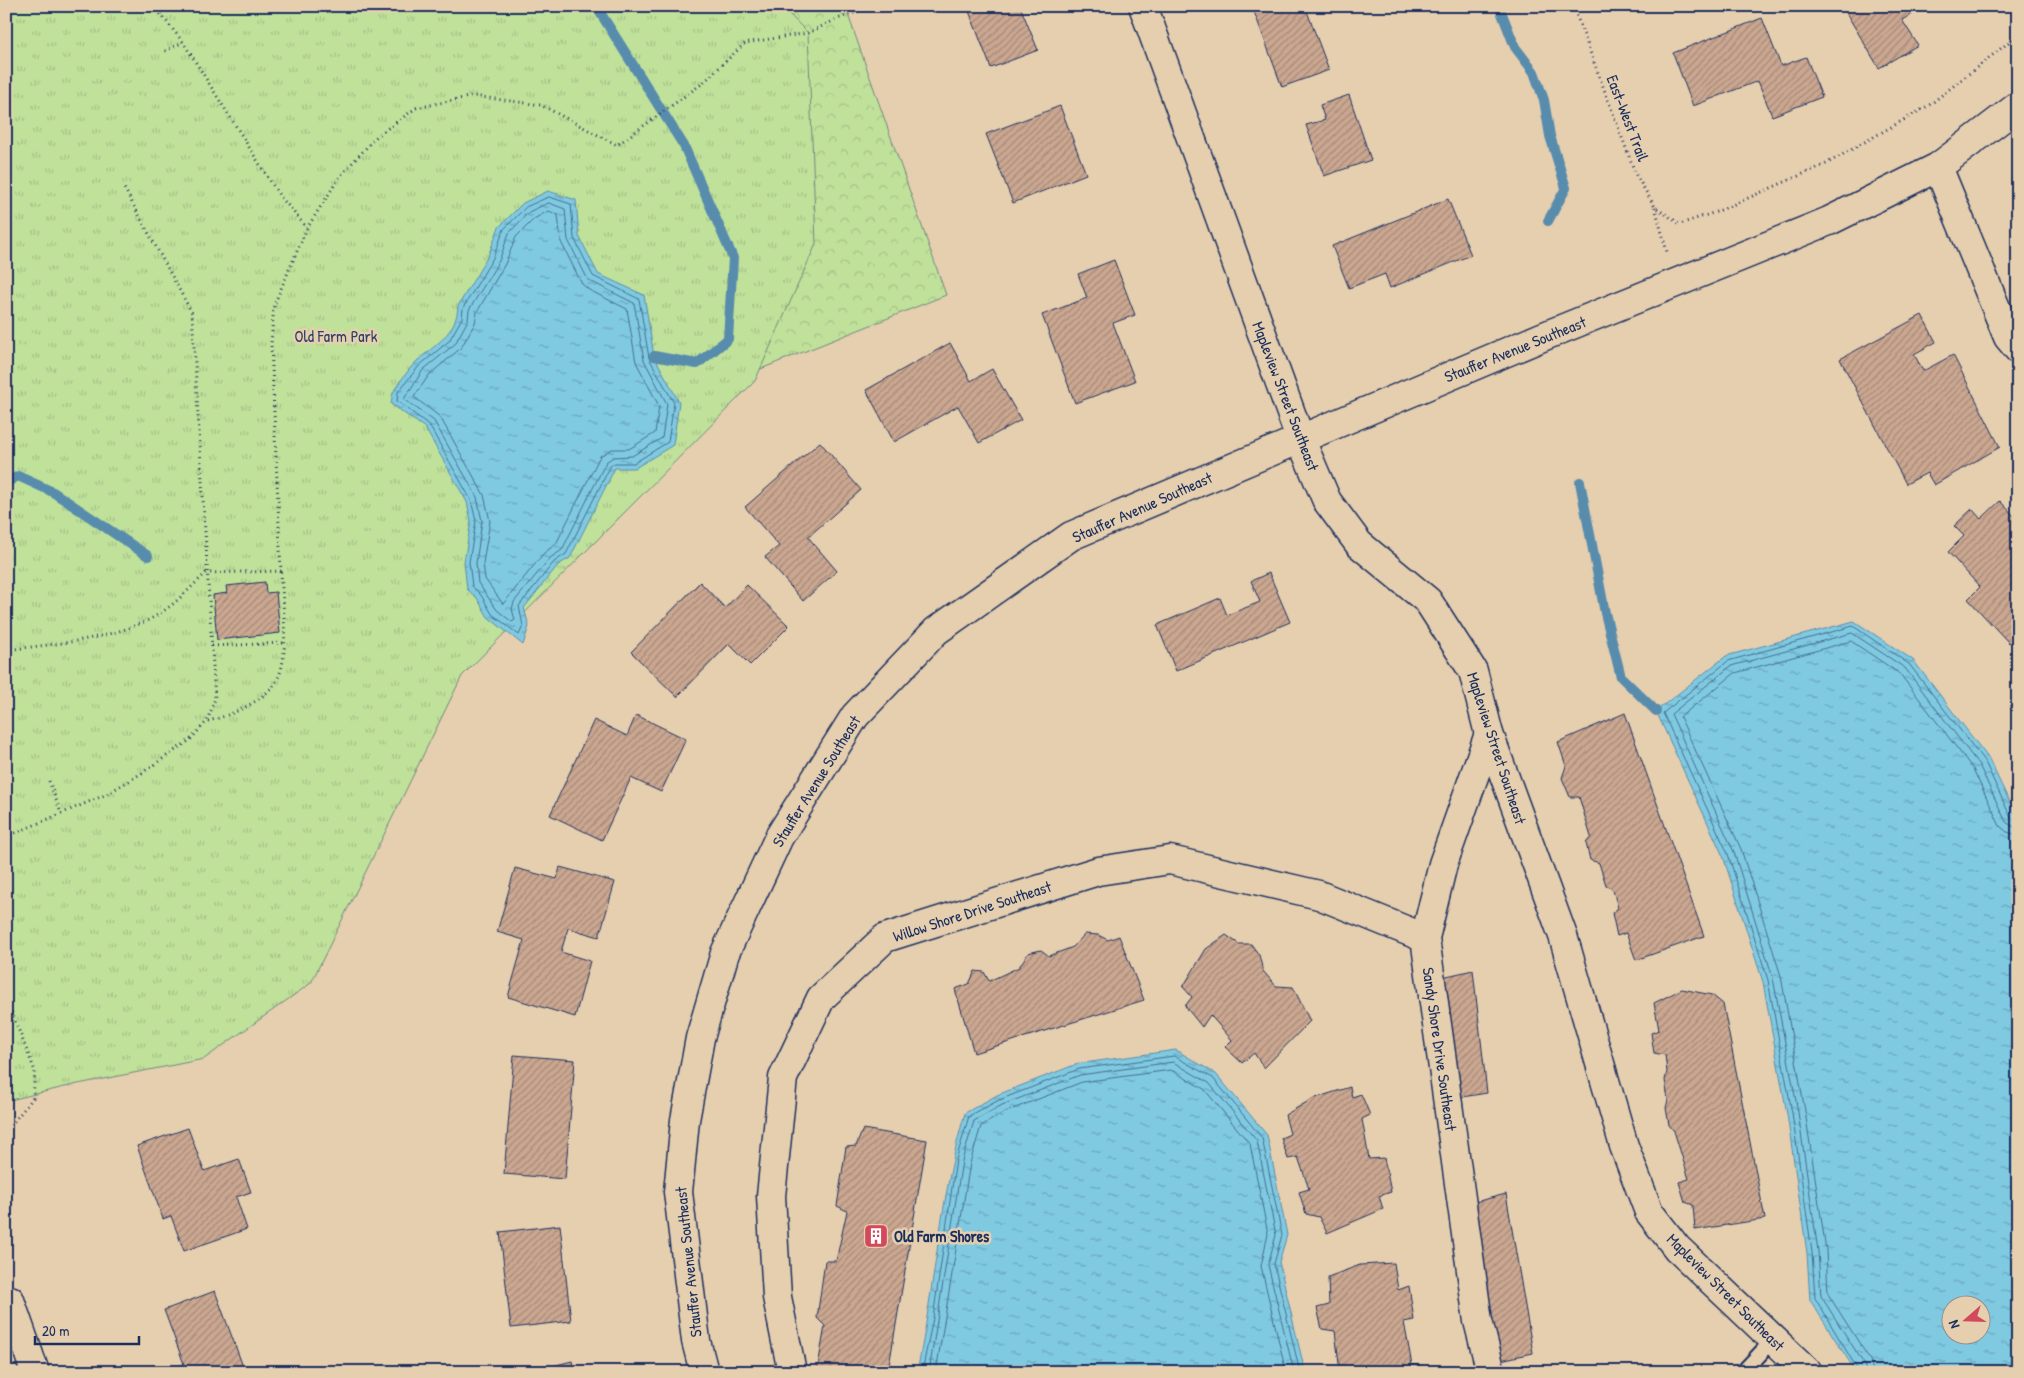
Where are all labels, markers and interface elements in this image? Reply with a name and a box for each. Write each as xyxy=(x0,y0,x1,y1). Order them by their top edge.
street label: East-West Trail xyxy=(1601,72,1655,165)
street label: Stauffer Avenue Southeast xyxy=(1441,310,1590,388)
street label: Mapleview Street Southeast xyxy=(1247,318,1325,474)
park label: Old Farm Park xyxy=(295,325,378,347)
street label: Stauffer Avenue Southeast xyxy=(1069,466,1216,548)
street label: Mapleview Street Southeast xyxy=(1462,669,1532,827)
street label: Stauffer Avenue Southeast xyxy=(767,711,866,851)
street label: Willow Shore Drive Southeast xyxy=(890,875,1054,947)
street label: Sandy Shore Drive Southeast xyxy=(1418,966,1462,1133)
street label: Stauffer Avenue Southeast xyxy=(669,1185,707,1338)
building icon: Old Farm Shores xyxy=(863,1223,889,1249)
place label: Old Farm Shores xyxy=(894,1225,990,1247)
street label: Mapleview Street Southeast xyxy=(1662,1228,1790,1356)
north arrow xyxy=(1942,1296,1992,1346)
scale bar xyxy=(35,1313,139,1345)
text: N xyxy=(1943,1317,1964,1331)
text: 20 m xyxy=(42,1320,69,1341)

